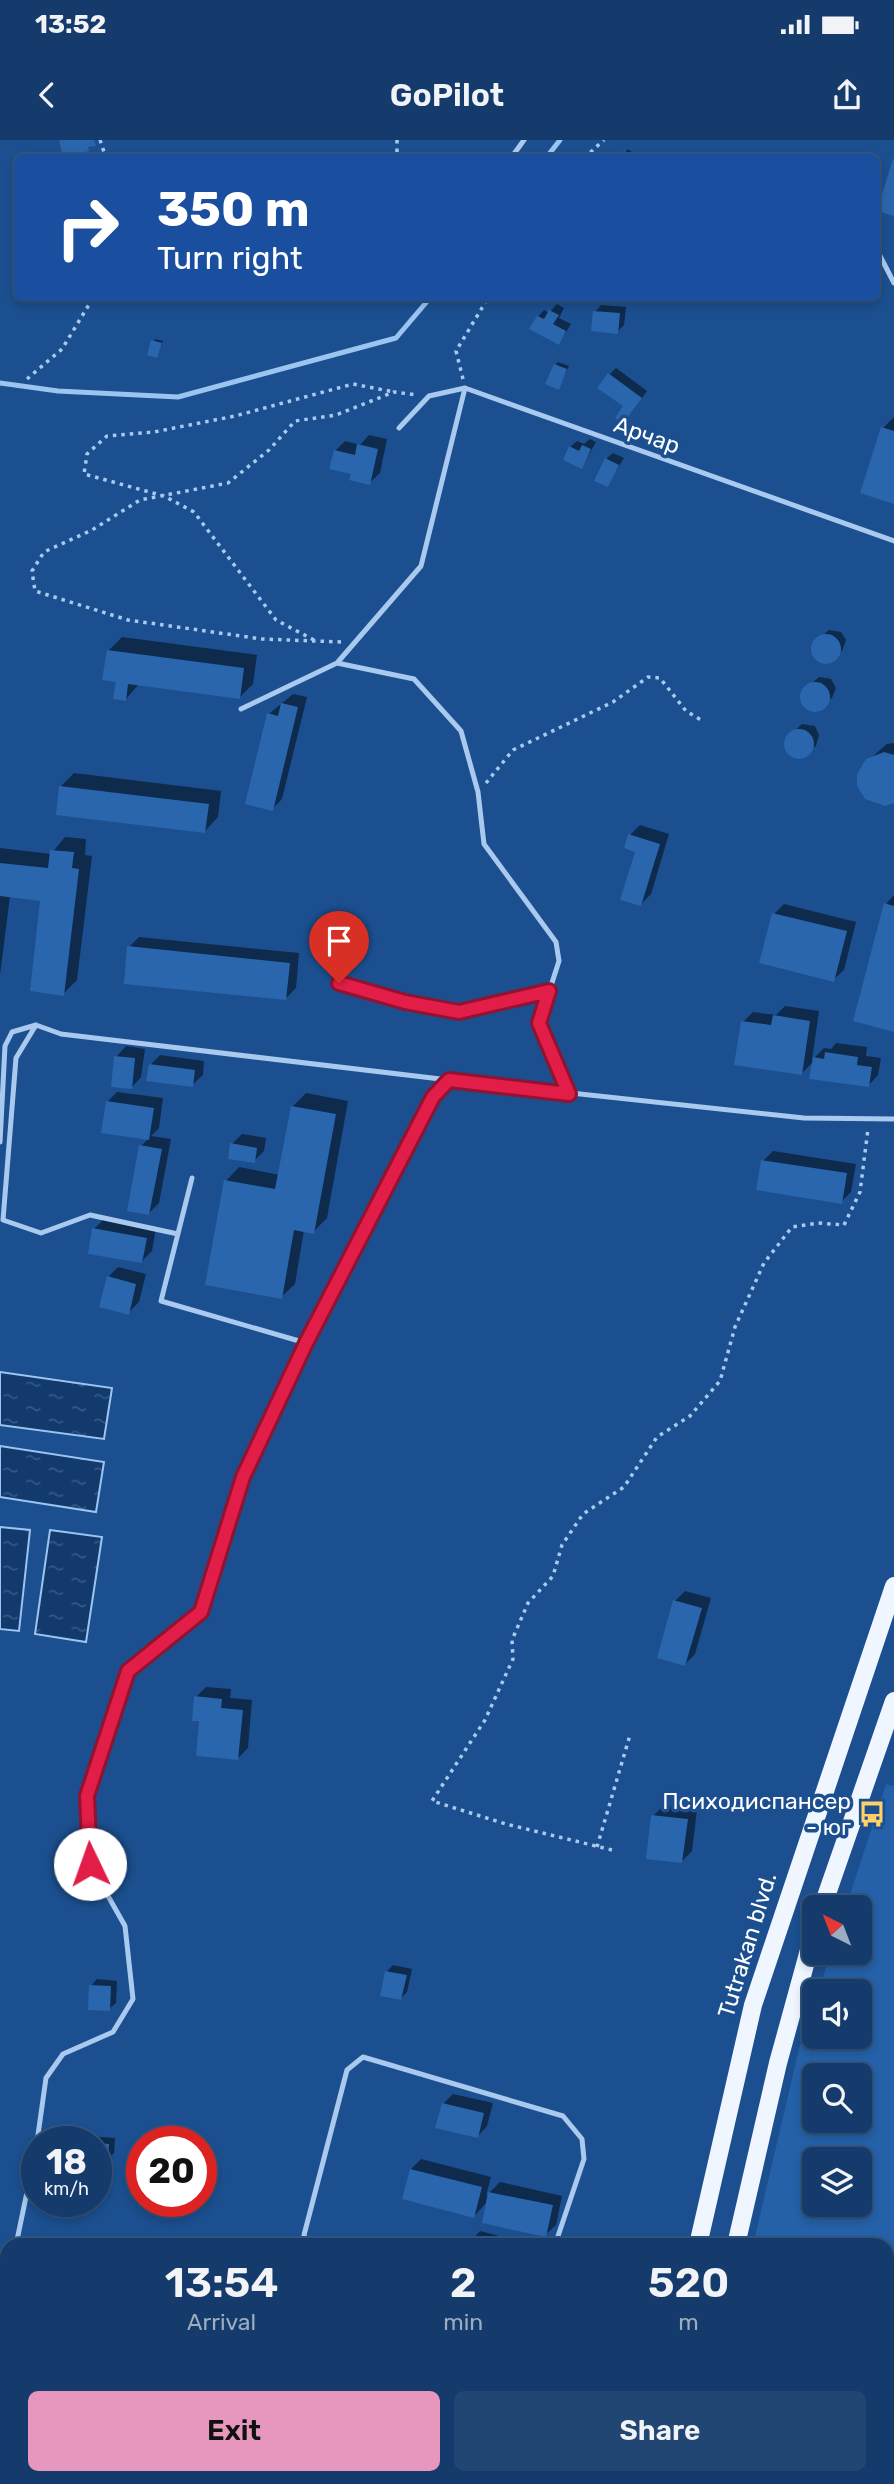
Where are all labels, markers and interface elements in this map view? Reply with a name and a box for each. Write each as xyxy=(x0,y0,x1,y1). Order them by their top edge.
text: 13:52 xyxy=(35,9,106,40)
icon: back xyxy=(28,76,66,114)
text: GoPilot xyxy=(390,76,504,114)
icon: share xyxy=(828,76,866,114)
text: 350 m xyxy=(157,180,310,238)
icon: right xyxy=(42,182,133,273)
text: Turn right xyxy=(157,239,302,277)
street label: Арчар xyxy=(610,410,684,460)
pin xyxy=(309,911,369,983)
icon: arrive xyxy=(320,922,358,960)
place label: Психодиспансер - юг xyxy=(662,1787,851,1841)
bus stop icon: Психодиспансер - юг xyxy=(857,1799,887,1829)
position arrow xyxy=(53,1827,127,1901)
street label: Tutrakan blvd. xyxy=(712,1869,782,2021)
north arrow xyxy=(802,1895,872,1965)
map controls xyxy=(802,1895,872,2217)
button: sound xyxy=(802,1979,872,2049)
button: search xyxy=(802,2063,872,2133)
speed limit sign: 20 xyxy=(126,2126,217,2217)
text: 18 xyxy=(46,2141,87,2183)
button: layers xyxy=(802,2147,872,2217)
text: km/h xyxy=(44,2178,89,2200)
text: 13:54 xyxy=(165,2258,278,2308)
text: 2 xyxy=(450,2258,477,2308)
text: 520 xyxy=(648,2258,729,2308)
text: Arrival xyxy=(187,2308,256,2336)
text: min xyxy=(443,2308,483,2336)
text: m xyxy=(678,2308,699,2336)
button: Exit xyxy=(28,2391,440,2471)
button: Share xyxy=(454,2391,866,2471)

